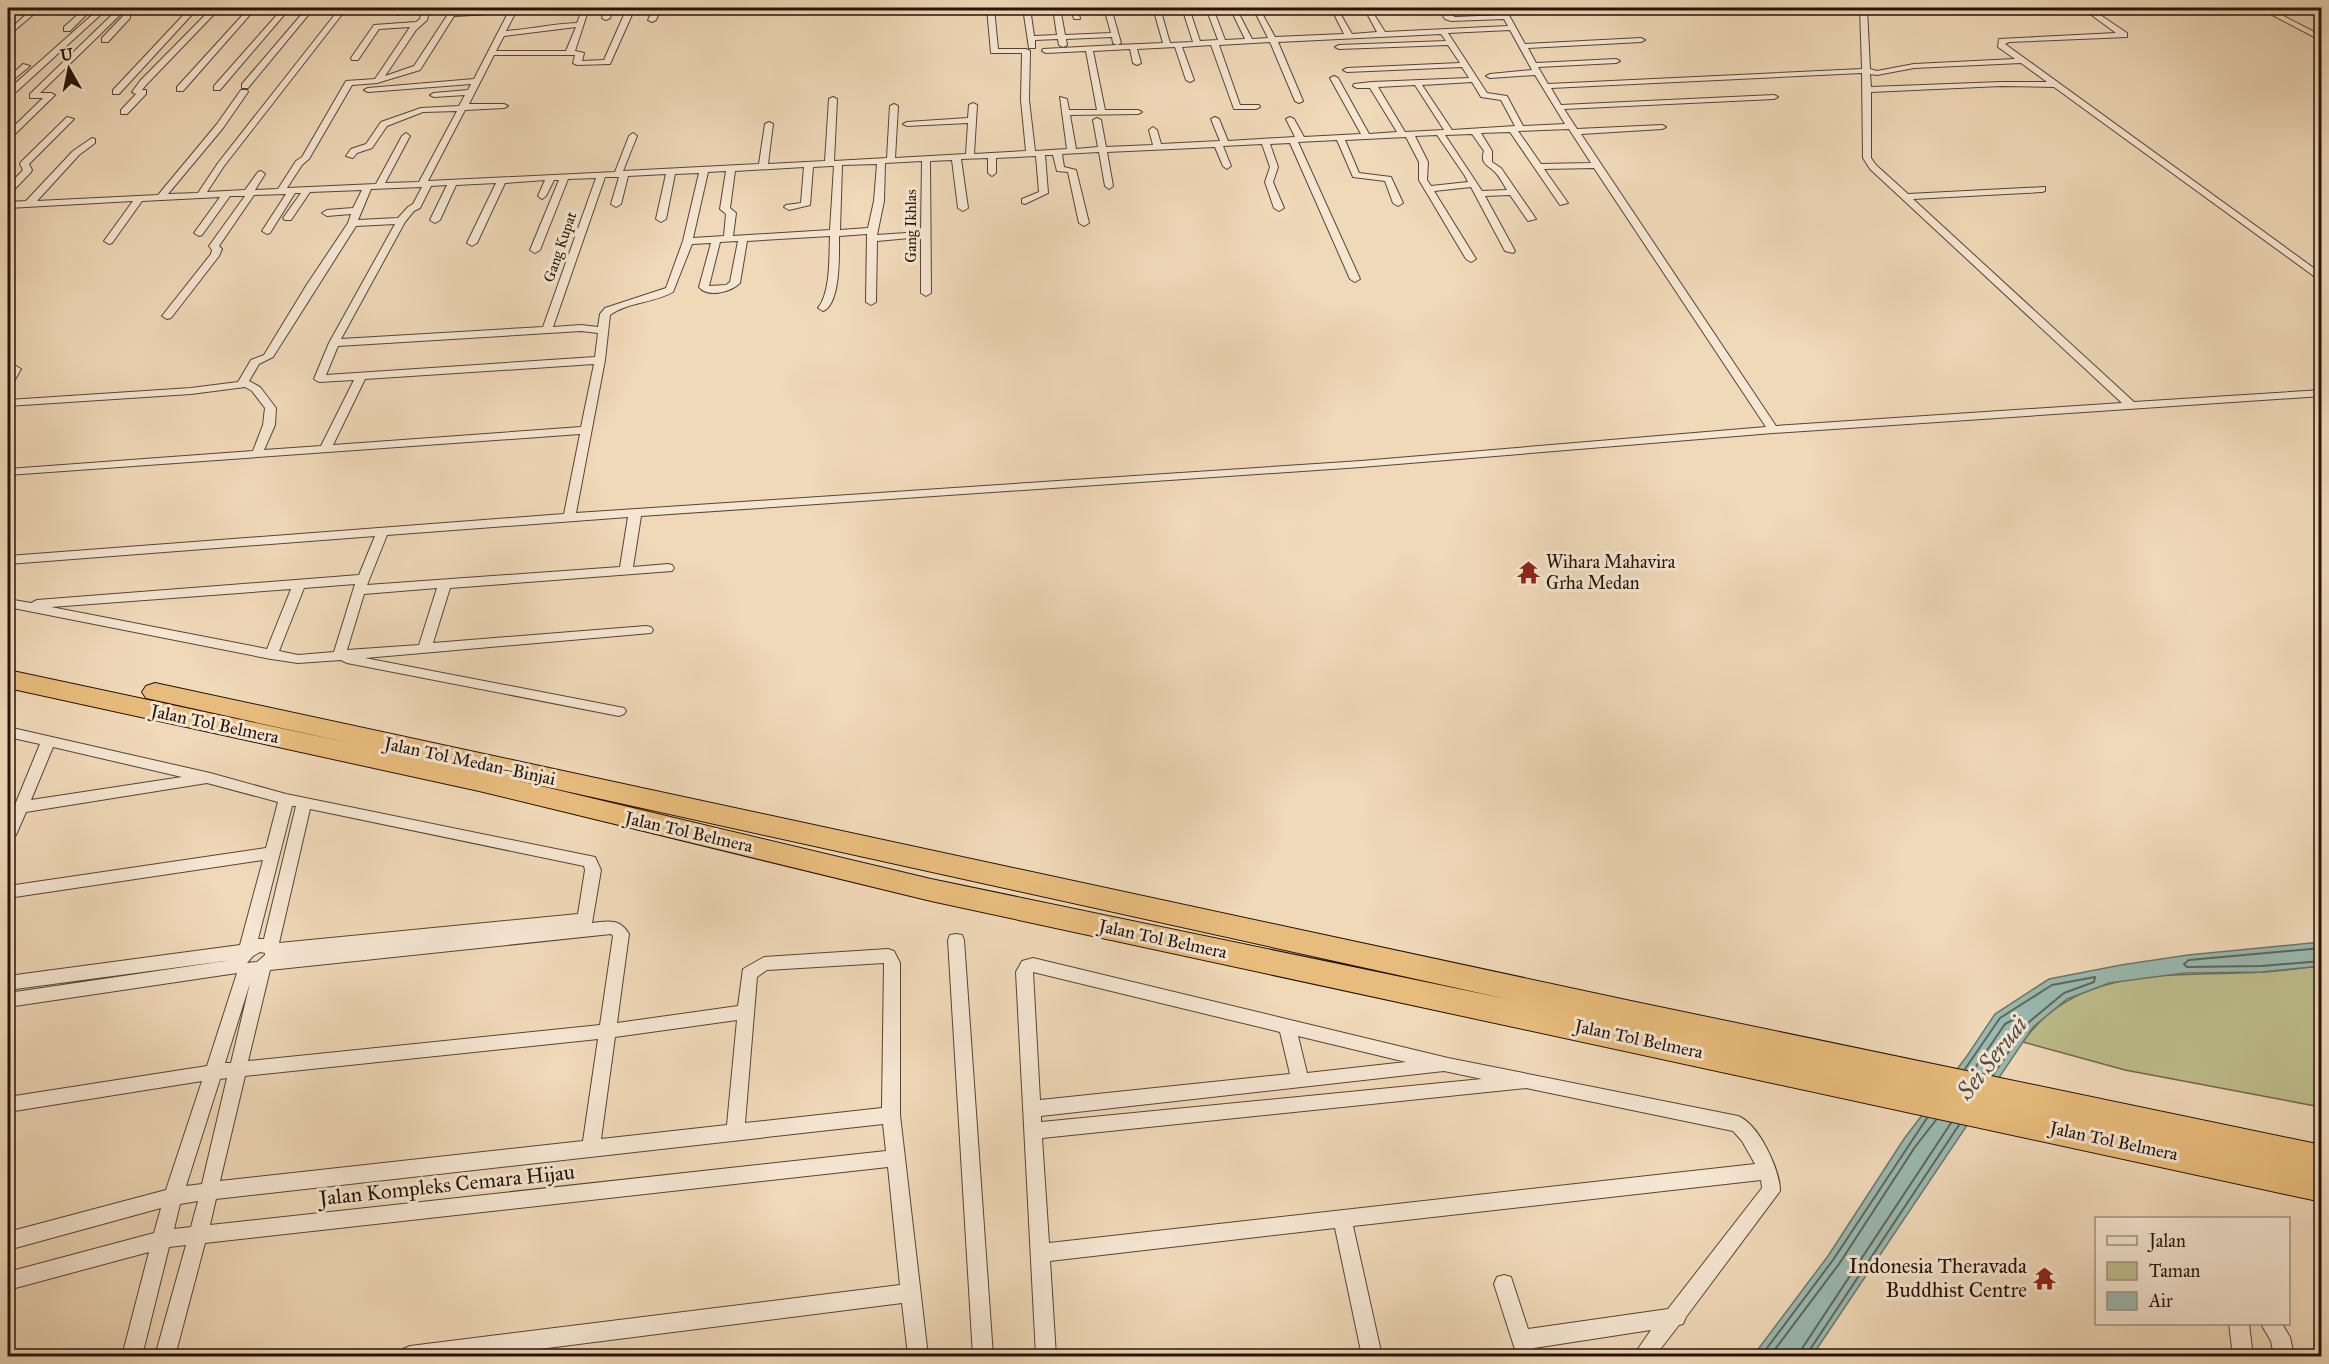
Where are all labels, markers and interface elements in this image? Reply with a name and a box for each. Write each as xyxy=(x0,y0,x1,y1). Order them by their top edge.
north arrow xyxy=(39,39,99,99)
text: U xyxy=(59,44,75,65)
street label: Gang Ikhlas xyxy=(902,189,920,263)
street label: Gang Kupat xyxy=(540,209,581,285)
place label: Wihara Mahavira Grha Medan xyxy=(1546,551,1676,594)
temple icon: Wihara Mahavira Grha Medan xyxy=(1515,559,1541,585)
street label: Jalan Tol Belmera xyxy=(147,699,281,749)
street label: Jalan Tol Medan–Binjai xyxy=(380,732,558,791)
street label: Jalan Tol Belmera xyxy=(621,806,755,858)
street label: Jalan Tol Belmera xyxy=(1095,914,1229,964)
water label: Sei Seruai xyxy=(1950,1010,2034,1106)
street label: Jalan Tol Belmera xyxy=(1571,1014,1705,1064)
street label: Jalan Tol Belmera xyxy=(2046,1116,2180,1166)
street label: Jalan Kompleks Cemara Hijau xyxy=(316,1159,576,1212)
legend xyxy=(2095,1217,2290,1325)
text: Jalan xyxy=(2147,1230,2186,1253)
place label: Indonesia Theravada Buddhist Centre xyxy=(1849,1253,2027,1303)
text: Taman xyxy=(2149,1260,2201,1282)
temple icon: Indonesia Theravada Buddhist Centre xyxy=(2032,1265,2058,1291)
text: Air xyxy=(2148,1290,2173,1312)

